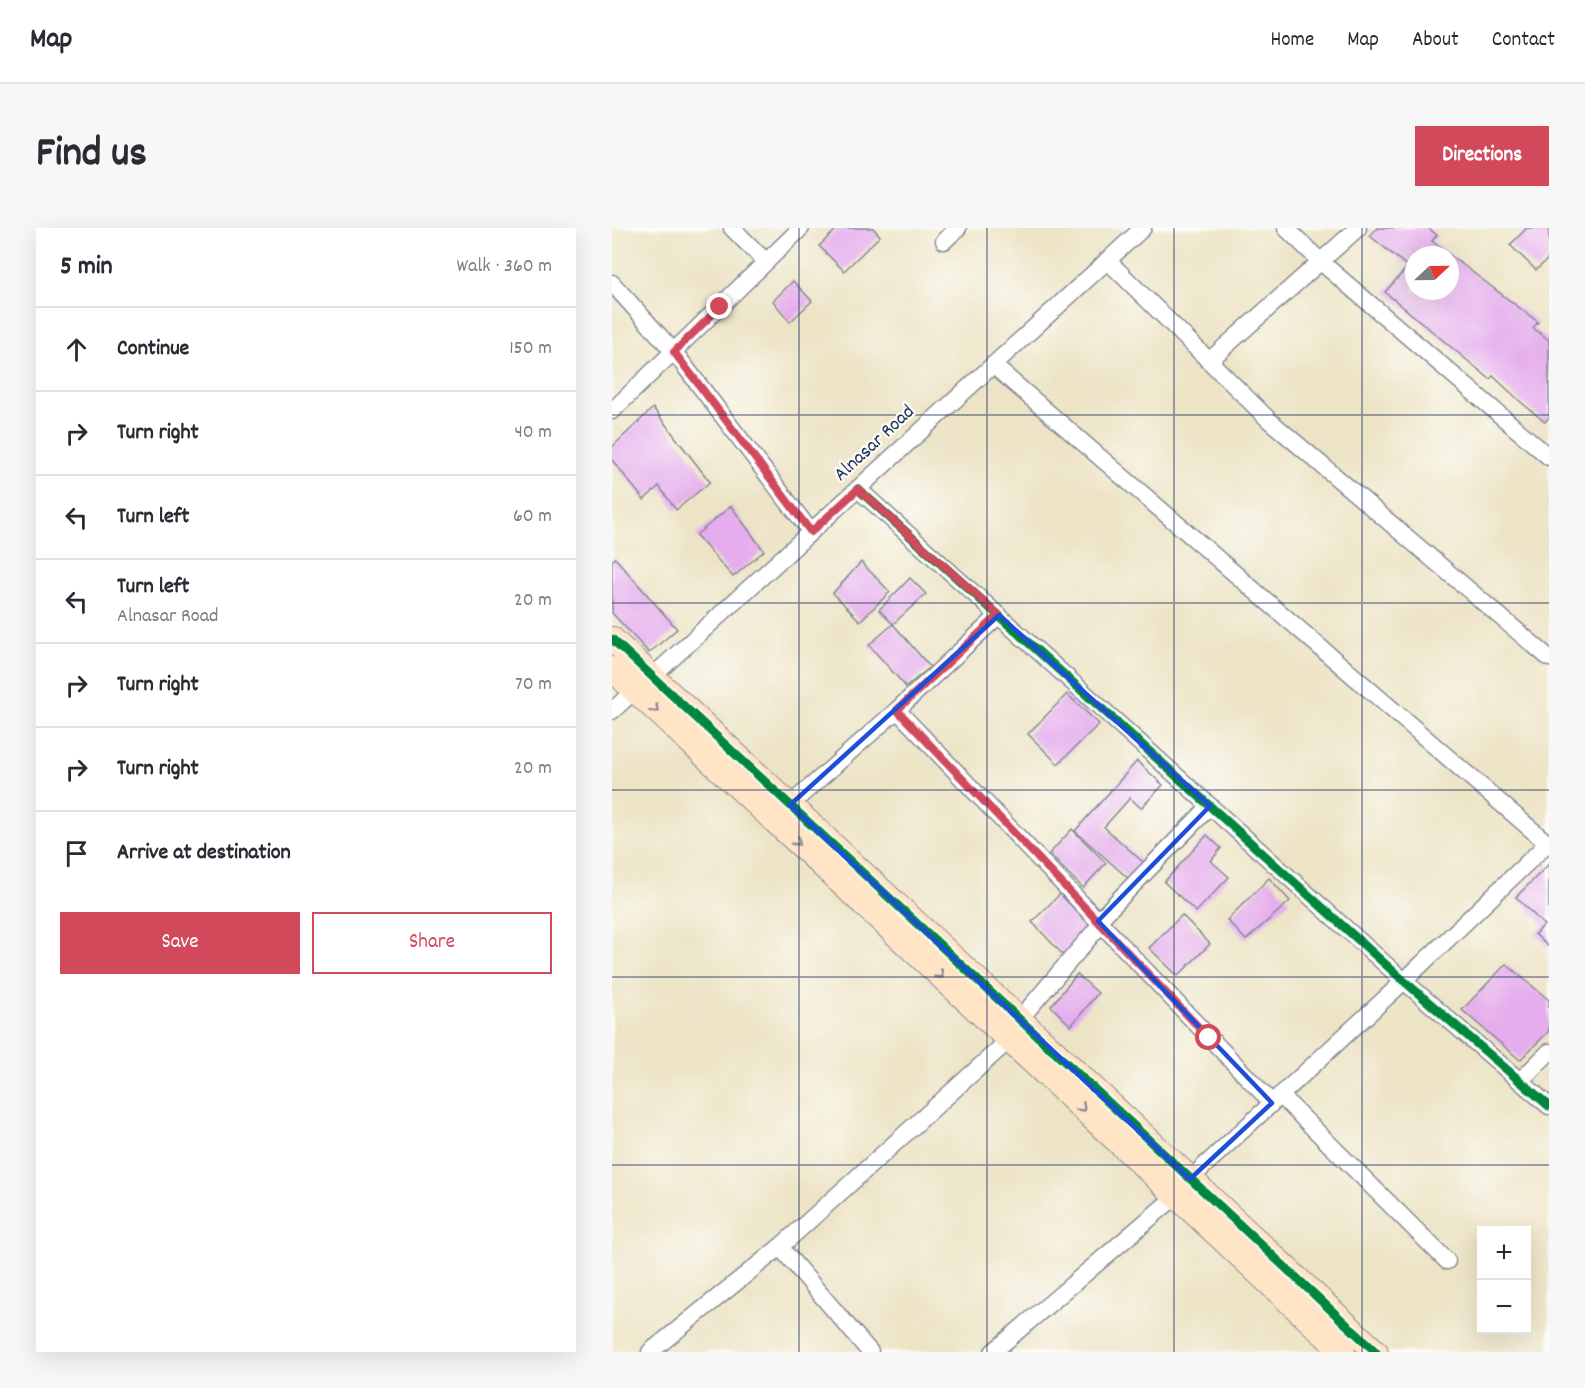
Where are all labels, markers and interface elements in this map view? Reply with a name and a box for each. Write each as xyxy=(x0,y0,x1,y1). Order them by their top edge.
text: Map xyxy=(30,21,72,61)
text: Home xyxy=(1270,26,1314,56)
text: Map xyxy=(1347,26,1379,56)
text: About xyxy=(1412,26,1459,56)
text: Contact xyxy=(1492,26,1555,56)
text: Find us xyxy=(36,126,147,186)
button: Directions xyxy=(1415,126,1549,186)
north arrow xyxy=(1405,246,1459,300)
text: 5 min xyxy=(60,249,113,286)
text: Walk · 360 m xyxy=(457,253,552,281)
route end xyxy=(706,293,732,319)
icon: ahead xyxy=(60,333,93,366)
text: Continue xyxy=(117,334,189,365)
text: 150 m xyxy=(509,335,552,363)
street label: Alnasar Road xyxy=(828,399,922,489)
icon: right xyxy=(60,417,93,450)
text: Turn right xyxy=(117,418,199,449)
text: 40 m xyxy=(514,419,552,447)
icon: left xyxy=(60,501,93,534)
text: Turn left xyxy=(117,502,189,533)
text: 60 m xyxy=(513,503,552,531)
text: Turn left xyxy=(117,572,189,603)
icon: left xyxy=(60,585,93,618)
text: 20 m xyxy=(514,587,552,615)
text: Alnasar Road xyxy=(117,603,219,631)
icon: right xyxy=(60,669,93,702)
text: Turn right xyxy=(117,670,199,701)
text: 70 m xyxy=(515,671,552,699)
one-way arrow xyxy=(648,702,658,713)
icon: right xyxy=(60,753,93,786)
text: Turn right xyxy=(117,754,199,785)
text: 20 m xyxy=(514,755,552,783)
one-way arrow xyxy=(791,835,801,846)
icon: arrive xyxy=(60,837,93,870)
text: Arrive at destination xyxy=(117,838,291,869)
button: Save xyxy=(60,912,300,974)
button: Share xyxy=(312,912,552,974)
one-way arrow xyxy=(933,968,943,979)
route start xyxy=(1195,1024,1221,1050)
one-way arrow xyxy=(1076,1101,1086,1112)
map controls xyxy=(1477,1226,1531,1334)
button: + xyxy=(1477,1226,1531,1280)
button: − xyxy=(1477,1280,1531,1334)

